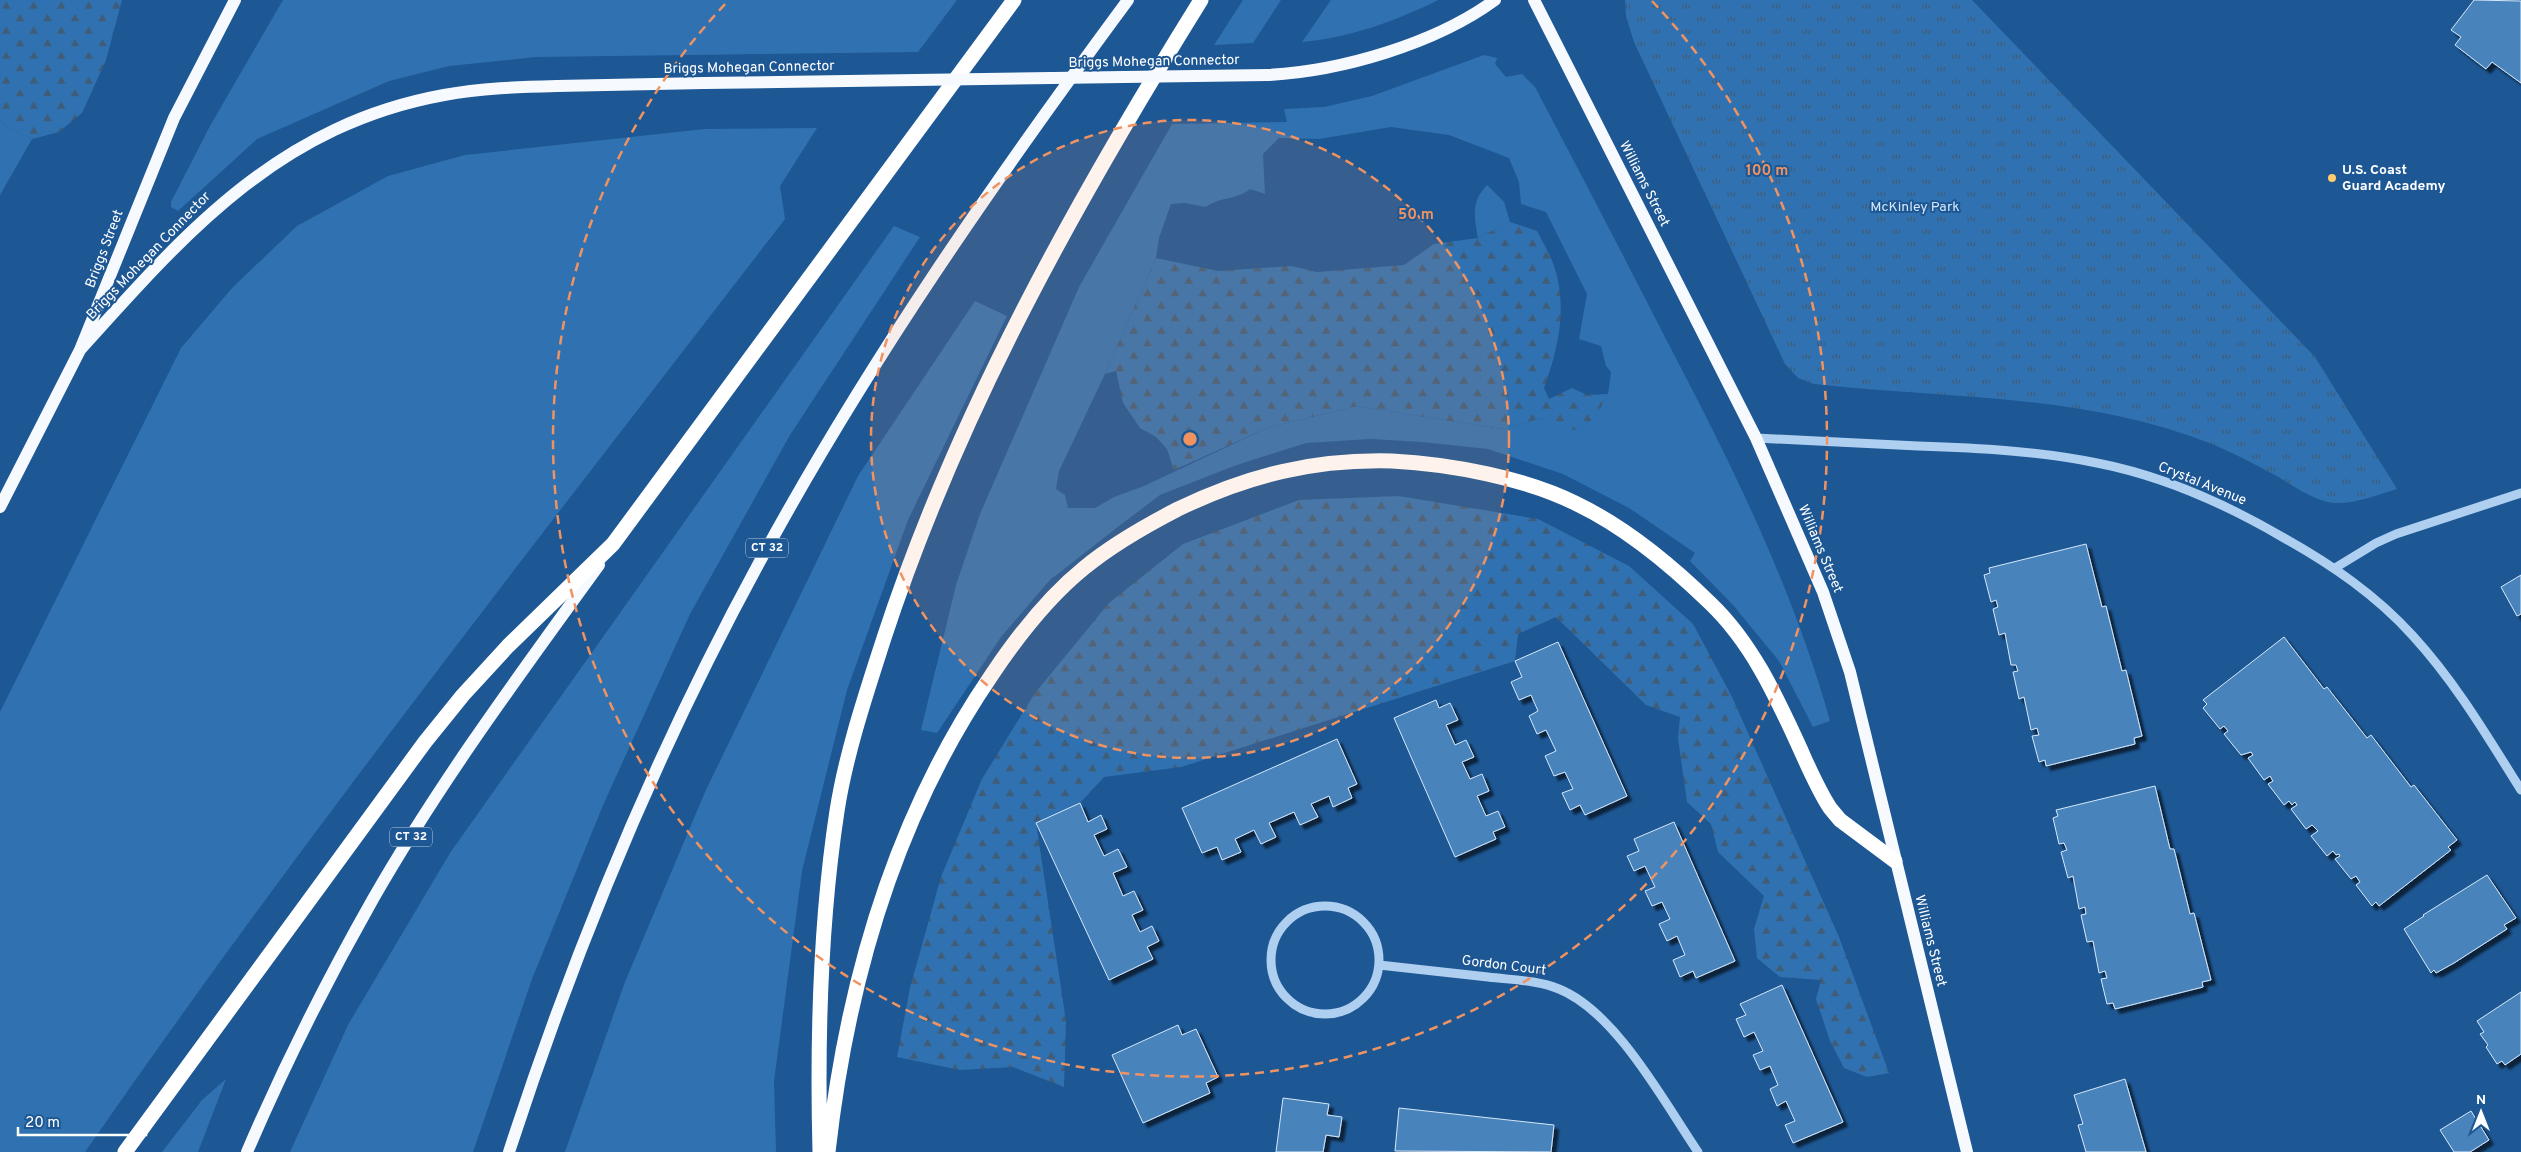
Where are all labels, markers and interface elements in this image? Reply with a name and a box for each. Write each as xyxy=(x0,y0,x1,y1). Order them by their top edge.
street label: Briggs Mohegan Connector xyxy=(1068,52,1240,72)
street label: Briggs Mohegan Connector xyxy=(663,58,835,78)
street label: Williams Street xyxy=(1615,138,1673,230)
text: 100 m xyxy=(1746,162,1788,181)
place label: U.S. Coast Guard Academy xyxy=(2342,162,2446,195)
marker: U.S. Coast Guard Academy xyxy=(2326,172,2338,184)
street label: Briggs Mohegan Connector xyxy=(83,188,215,324)
park label: McKinley Park xyxy=(1870,199,1960,216)
text: 50 m xyxy=(1398,206,1434,225)
street label: Briggs Street xyxy=(82,208,128,290)
centre of rings xyxy=(1181,430,1199,448)
street label: Crystal Avenue xyxy=(2155,459,2249,509)
street label: Williams Street xyxy=(1794,502,1846,596)
road number: CT 32 xyxy=(746,538,788,558)
road number: CT 32 xyxy=(390,828,432,846)
street label: Williams Street xyxy=(1910,893,1950,989)
street label: Gordon Court xyxy=(1461,952,1547,980)
north arrow xyxy=(2456,1087,2506,1137)
text: N xyxy=(2476,1092,2486,1109)
scale bar xyxy=(18,1104,145,1136)
text: 20 m xyxy=(25,1114,60,1133)

